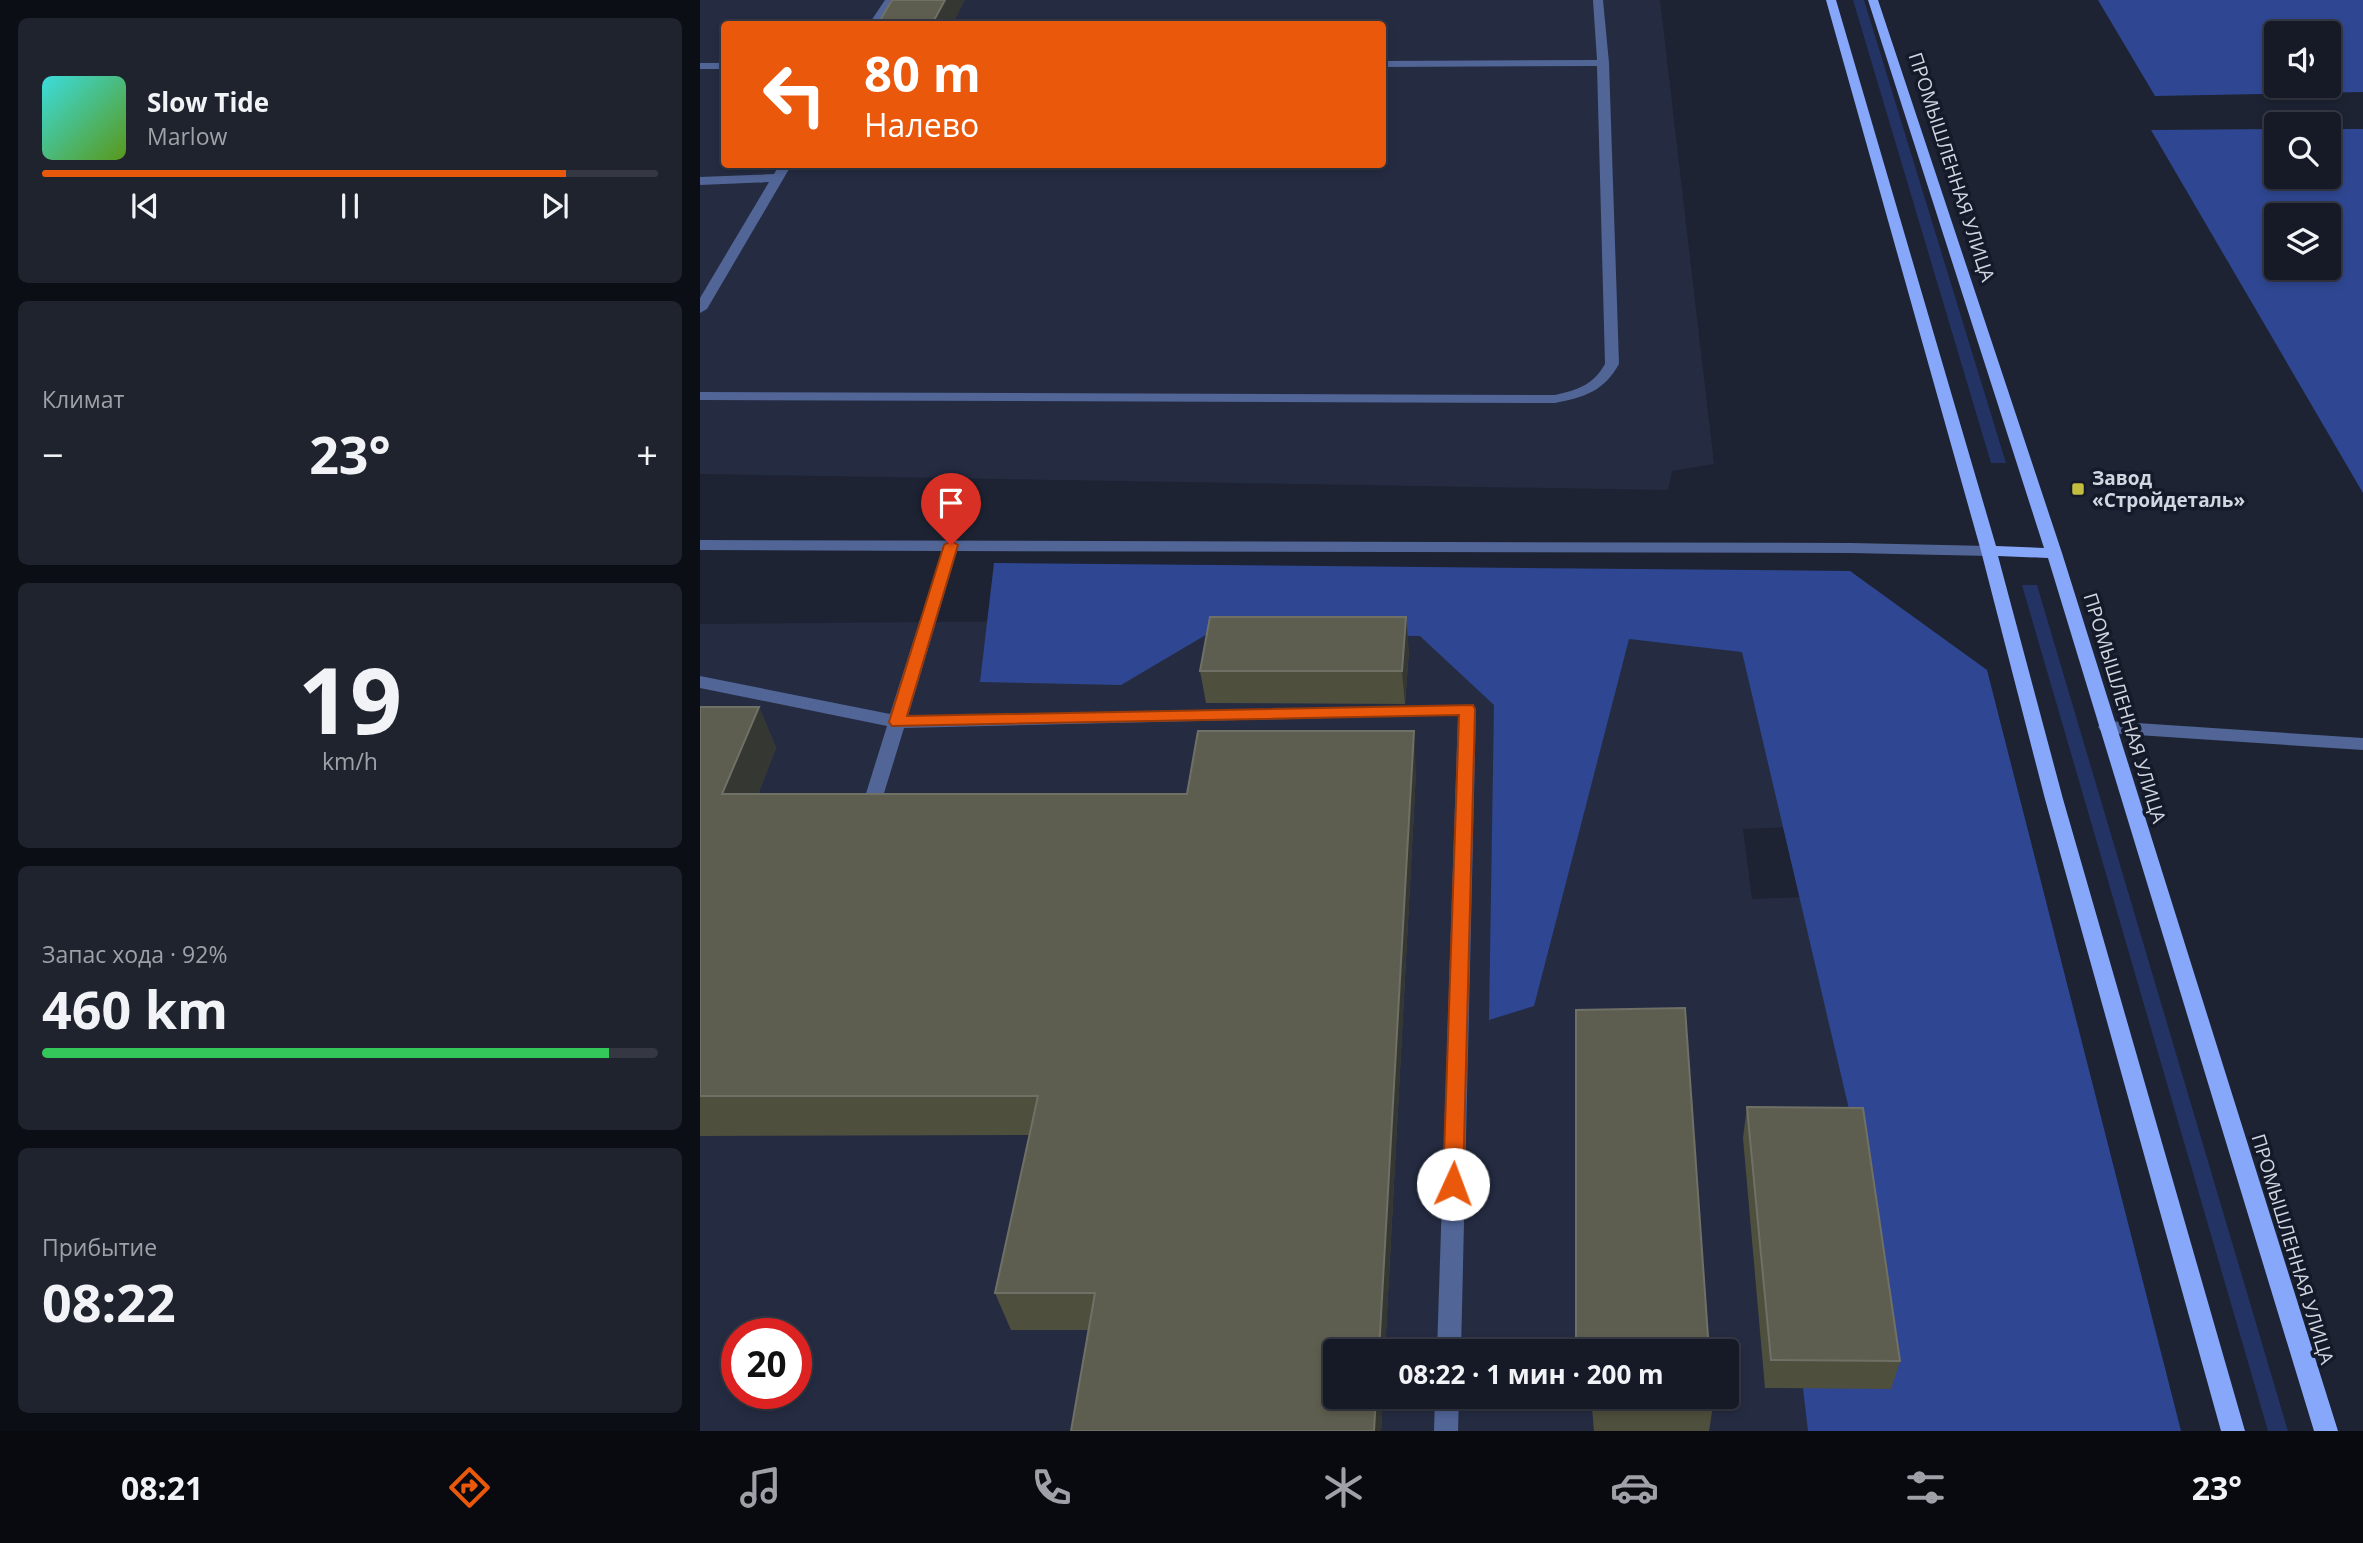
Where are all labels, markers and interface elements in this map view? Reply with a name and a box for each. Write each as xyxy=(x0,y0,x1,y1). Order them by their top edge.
map controls xyxy=(2264,21,2341,280)
button: sound xyxy=(2264,21,2341,98)
text: 80 m xyxy=(864,40,981,106)
icon: left xyxy=(749,49,840,140)
street label: ПРОМЫШЛЕННАЯ УЛИЦА xyxy=(1903,49,2001,285)
text: Slow Tide xyxy=(147,84,269,120)
text: Налево xyxy=(864,103,979,146)
button: search xyxy=(2264,112,2341,189)
text: Marlow xyxy=(147,120,227,152)
icon: previous xyxy=(126,187,164,225)
icon: pause xyxy=(331,187,369,225)
icon: next xyxy=(536,187,574,225)
button: layers xyxy=(2264,203,2341,280)
text: Климат xyxy=(42,383,124,415)
text: 23° xyxy=(309,418,391,489)
text: − xyxy=(42,428,64,480)
text: + xyxy=(636,428,658,480)
place label: Завод «Стройдеталь» xyxy=(2092,465,2245,513)
pin xyxy=(921,473,981,545)
marker: Завод «Стройдеталь» xyxy=(2070,481,2086,497)
icon: arrive xyxy=(932,484,970,522)
street label: ПРОМЫШЛЕННАЯ УЛИЦА xyxy=(2078,590,2172,826)
text: 19 xyxy=(298,637,402,761)
text: km/h xyxy=(322,745,378,777)
text: Запас хода · 92% xyxy=(42,938,227,970)
text: 460 km xyxy=(42,973,228,1044)
street label: ПРОМЫШЛЕННАЯ УЛИЦА xyxy=(2246,1131,2340,1367)
position arrow xyxy=(1416,1147,1490,1221)
text: Прибытие xyxy=(42,1231,157,1263)
text: 08:22 xyxy=(42,1266,176,1337)
speed limit sign: 20 xyxy=(721,1318,812,1409)
text: 08:22 · 1 мин · 200 m xyxy=(1398,1356,1664,1392)
icon: directions xyxy=(445,1463,494,1512)
icon: music xyxy=(736,1463,785,1512)
icon: phone xyxy=(1027,1463,1076,1512)
icon: climate xyxy=(1319,1463,1368,1512)
icon: car xyxy=(1610,1463,1659,1512)
icon: filters xyxy=(1901,1463,1950,1512)
text: 08:21 xyxy=(121,1466,203,1509)
text: 23° xyxy=(2192,1466,2242,1509)

